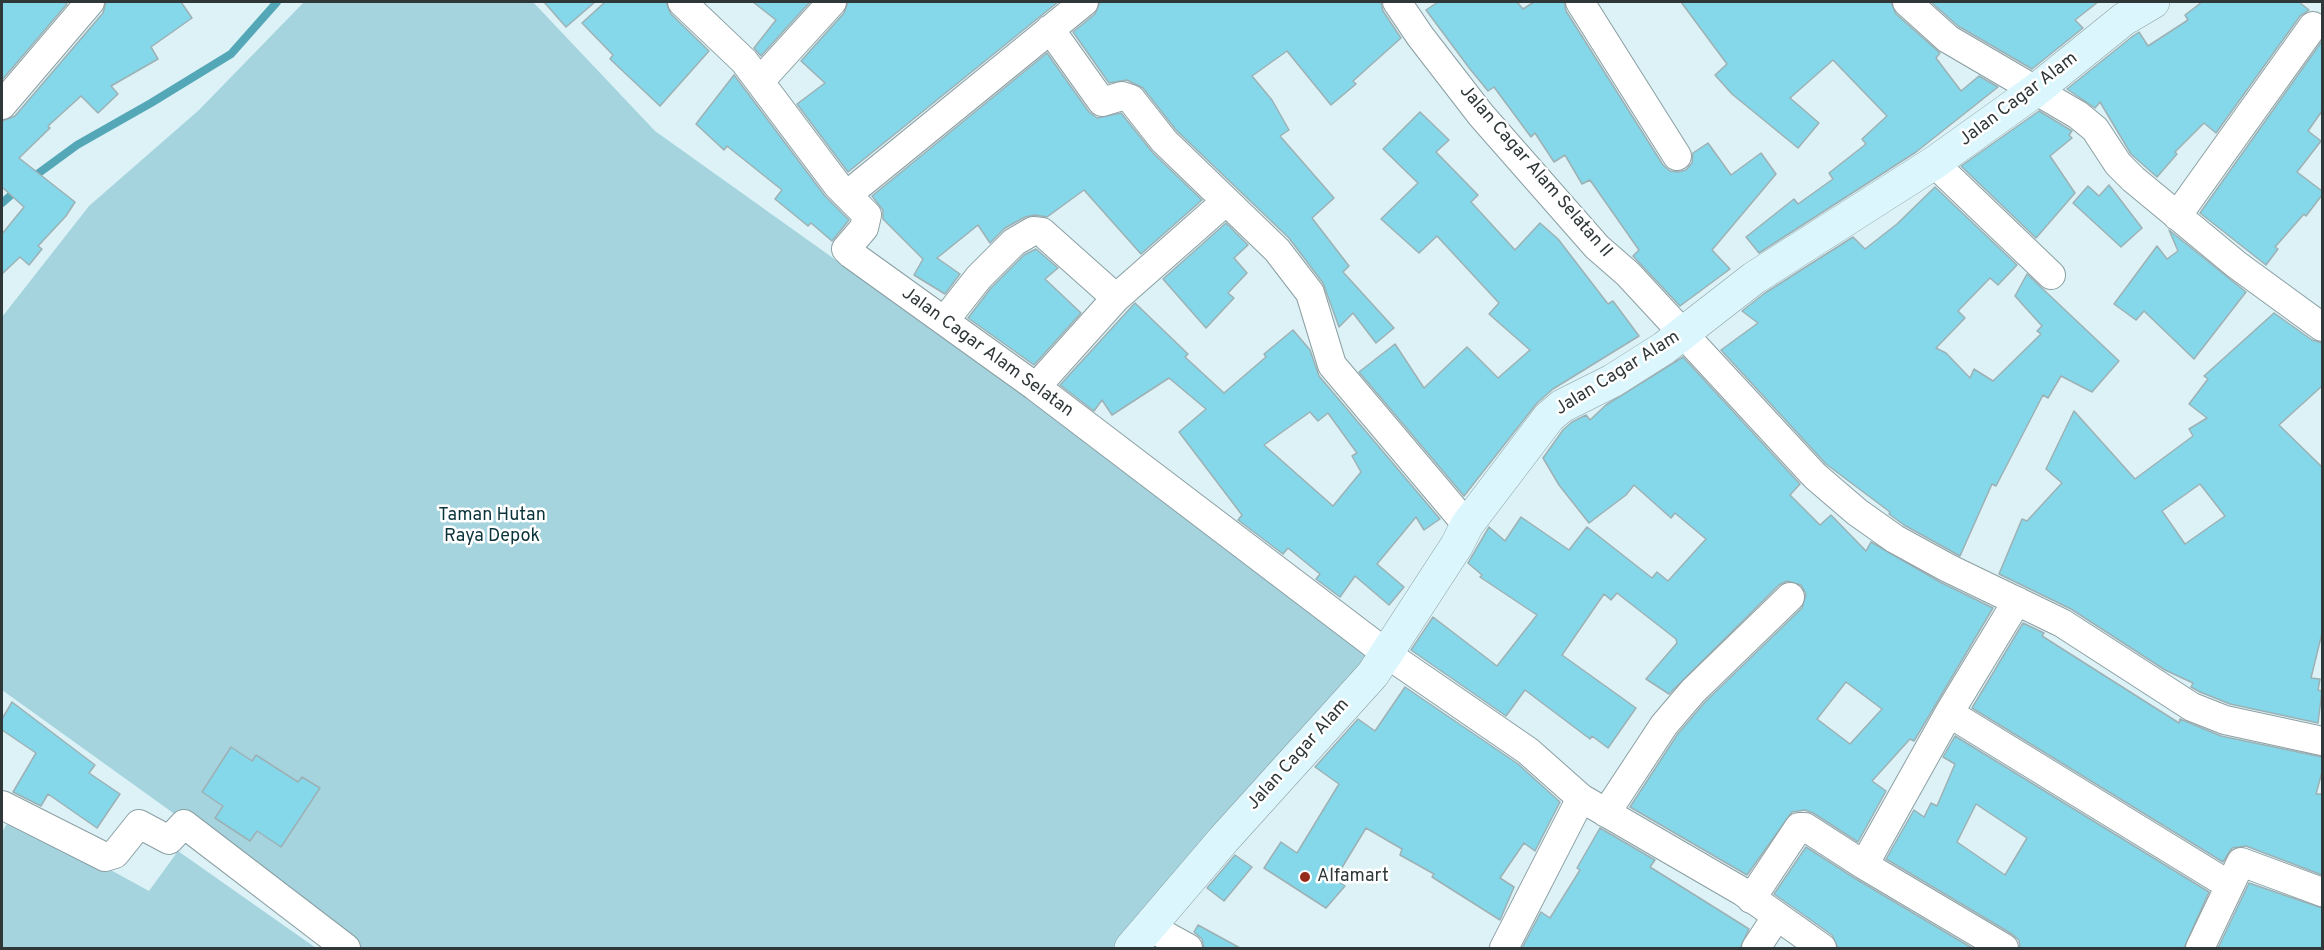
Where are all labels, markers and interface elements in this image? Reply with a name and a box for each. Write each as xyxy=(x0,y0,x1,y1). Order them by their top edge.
street label: Jalan Cagar Alam xyxy=(1956,48,2082,152)
street label: Jalan Cagar Alam Selatan II xyxy=(1454,81,1616,263)
street label: Jalan Cagar Alam Selatan xyxy=(897,283,1077,423)
street label: Jalan Cagar Alam xyxy=(1552,327,1684,421)
park label: Taman Hutan Raya Depok xyxy=(438,505,546,548)
street label: Jalan Cagar Alam xyxy=(1243,695,1355,815)
place label: Alfamart xyxy=(1317,866,1389,888)
marker: Alfamart xyxy=(1298,870,1312,884)

